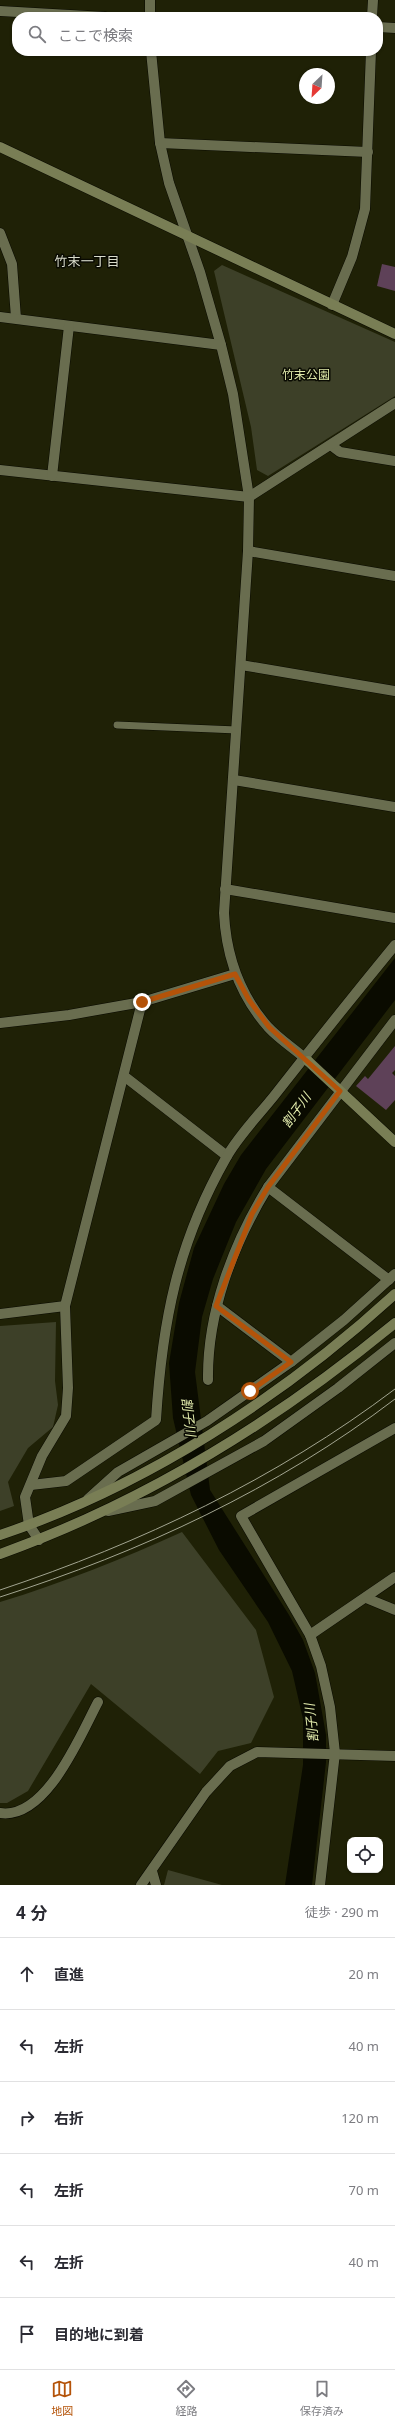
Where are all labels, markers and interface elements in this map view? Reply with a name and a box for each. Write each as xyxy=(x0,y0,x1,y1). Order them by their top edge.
search box xyxy=(12,12,383,56)
icon: search xyxy=(26,23,48,45)
text: ここで検索 xyxy=(58,25,133,45)
north arrow xyxy=(299,68,335,104)
district label: 竹末一丁目 xyxy=(54,252,120,270)
park label: 竹末公園 xyxy=(282,366,330,383)
route end xyxy=(133,993,151,1011)
water label: 割子川 xyxy=(277,1087,316,1131)
route start xyxy=(241,1382,259,1400)
water label: 割子川 xyxy=(178,1397,201,1439)
water label: 割子川 xyxy=(300,1701,322,1743)
map controls xyxy=(347,1837,383,1873)
button: locate xyxy=(347,1837,383,1873)
text: 4 分 xyxy=(16,1901,47,1924)
text: 徒歩 · 290 m xyxy=(305,1903,379,1921)
icon: ahead xyxy=(16,1963,38,1985)
text: 直進 xyxy=(54,1964,84,1984)
text: 20 m xyxy=(349,1965,379,1983)
icon: left xyxy=(16,2035,38,2057)
text: 左折 xyxy=(54,2036,84,2056)
text: 40 m xyxy=(349,2037,379,2055)
icon: right xyxy=(16,2107,38,2129)
text: 右折 xyxy=(54,2108,84,2128)
text: 120 m xyxy=(341,2109,379,2127)
icon: left xyxy=(16,2179,38,2201)
text: 左折 xyxy=(54,2180,84,2200)
text: 70 m xyxy=(349,2181,379,2199)
icon: left xyxy=(16,2251,38,2273)
text: 左折 xyxy=(54,2252,84,2272)
text: 40 m xyxy=(349,2253,379,2271)
icon: arrive xyxy=(16,2323,38,2345)
text: 目的地に到着 xyxy=(54,2324,144,2344)
tab: 地図 xyxy=(51,2378,73,2418)
tab: 経路 xyxy=(175,2378,197,2418)
tab: 保存済み xyxy=(300,2378,344,2418)

